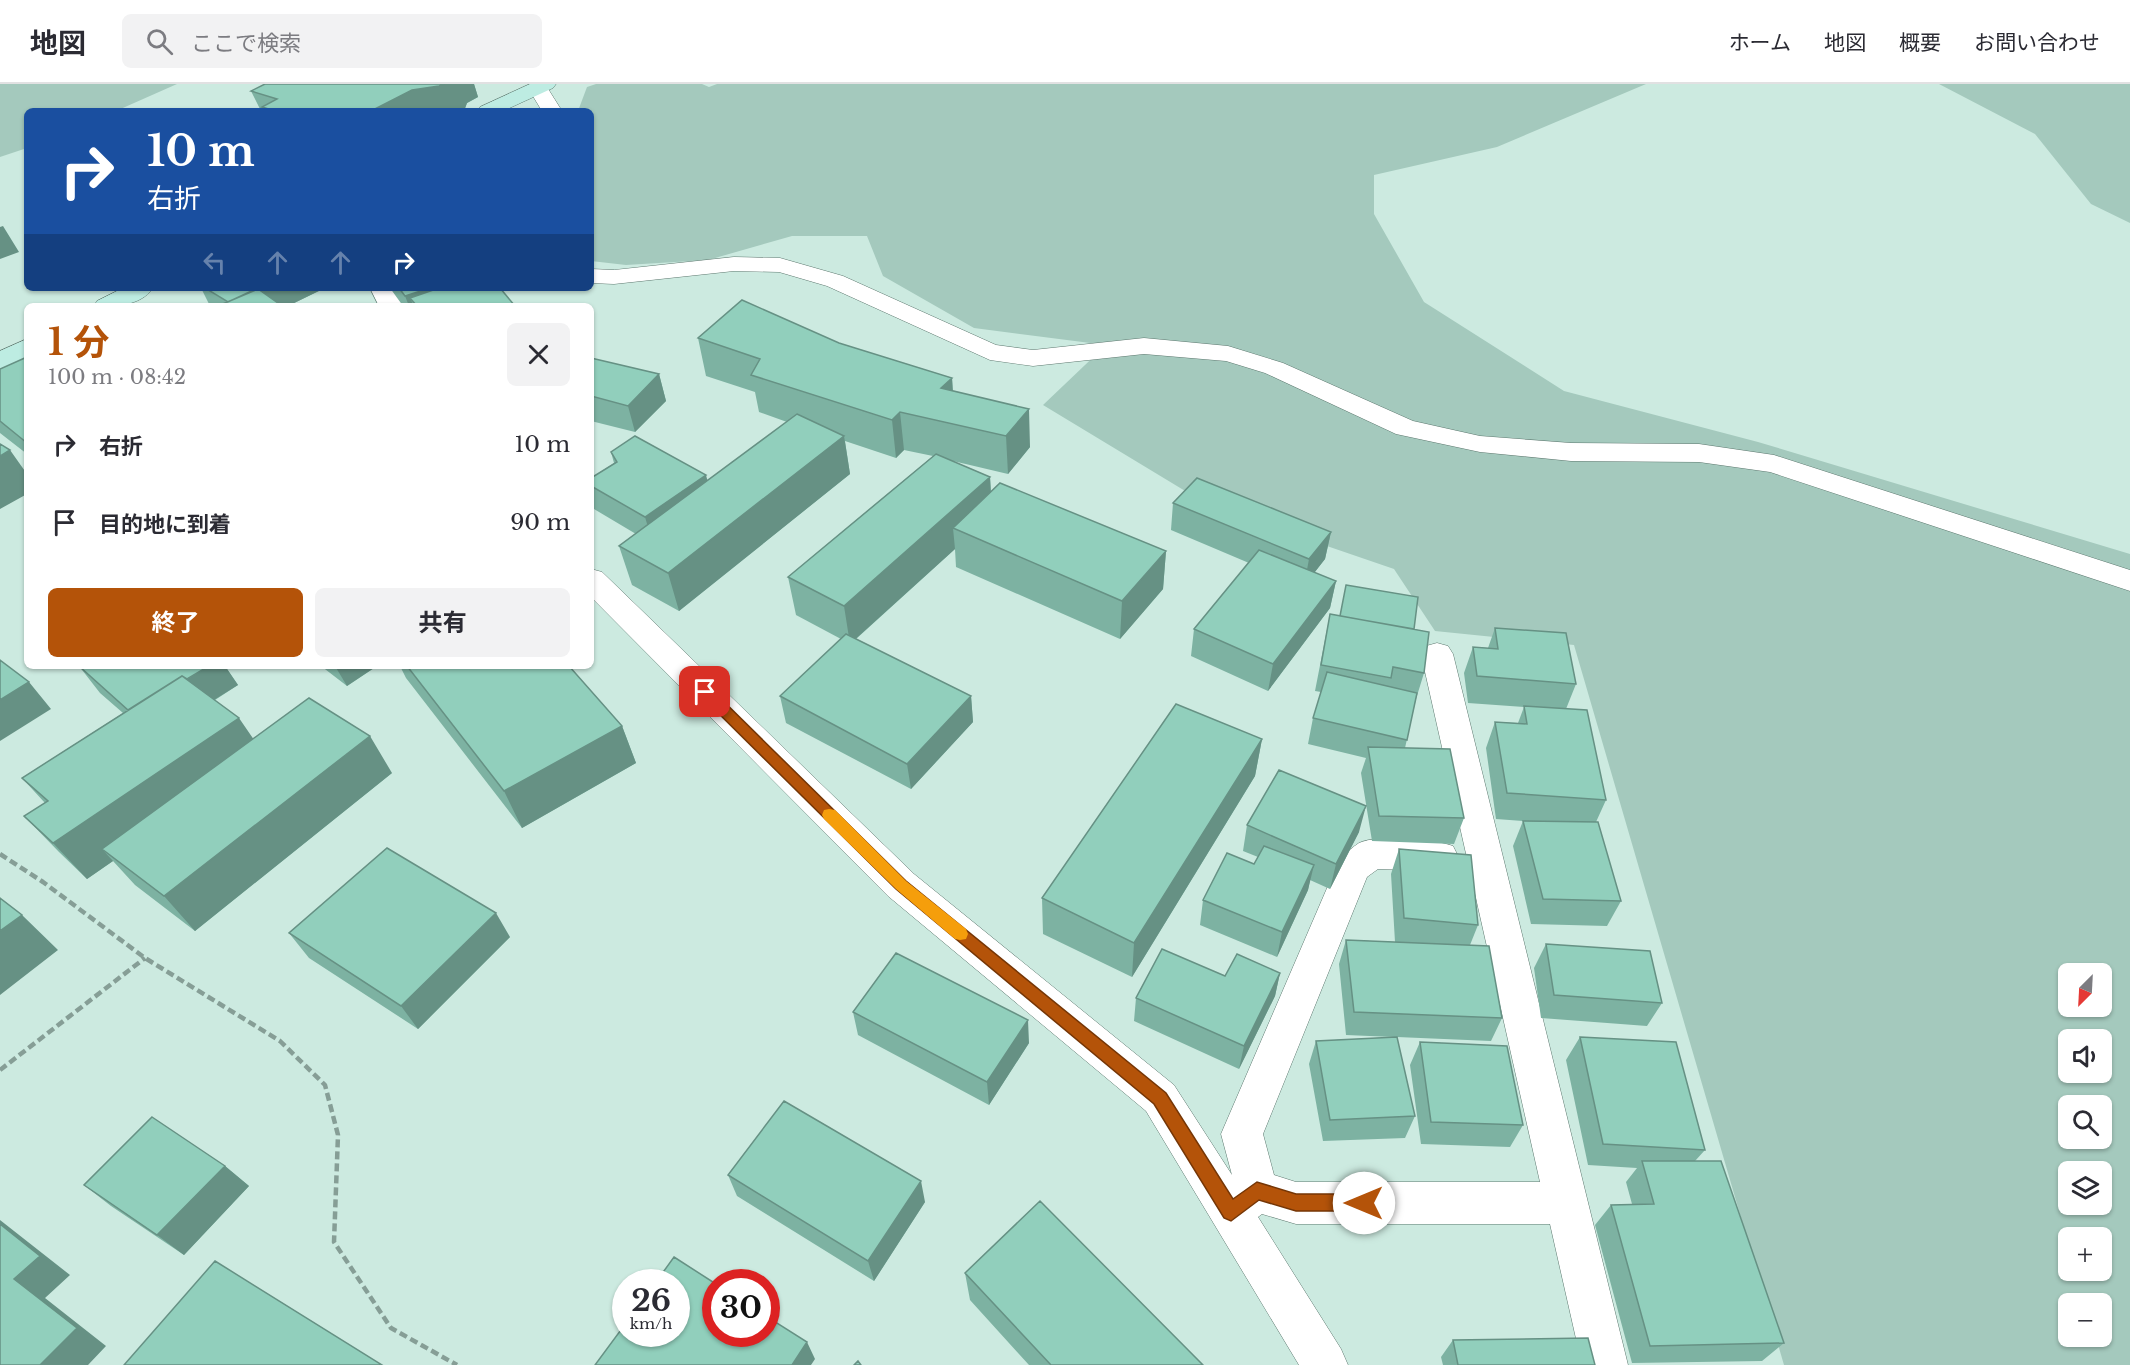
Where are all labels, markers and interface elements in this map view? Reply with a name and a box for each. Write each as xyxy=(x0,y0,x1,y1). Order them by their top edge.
search box xyxy=(122,14,542,68)
icon: search xyxy=(143,25,176,58)
text: 地図 xyxy=(30,26,86,61)
text: ここで検索 xyxy=(191,30,301,57)
text: ホーム xyxy=(1729,30,1791,56)
text: 地図 xyxy=(1824,30,1866,56)
text: 概要 xyxy=(1899,30,1941,56)
text: お問い合わせ xyxy=(1974,30,2100,56)
text: 10 m xyxy=(147,125,255,177)
icon: right xyxy=(48,132,126,210)
text: 右折 xyxy=(147,182,201,215)
icon: left xyxy=(198,246,231,279)
icon: ahead xyxy=(261,246,294,279)
icon: ahead xyxy=(324,246,357,279)
icon: right xyxy=(387,246,420,279)
text: 1 分 xyxy=(48,320,109,365)
button: close xyxy=(507,323,570,386)
text: 100 m · 08:42 xyxy=(48,365,186,389)
icon: right xyxy=(48,428,81,461)
text: 10 m xyxy=(515,431,570,458)
text: 右折 xyxy=(99,433,143,460)
icon: arrive xyxy=(48,506,81,539)
text: 90 m xyxy=(510,509,570,536)
text: 目的地に到着 xyxy=(99,511,231,538)
button: 終了 xyxy=(48,588,303,657)
button: 共有 xyxy=(315,588,570,657)
pin xyxy=(679,666,730,717)
icon: arrive xyxy=(688,675,721,708)
north arrow xyxy=(2058,963,2112,1017)
map controls xyxy=(2058,963,2112,1347)
button: sound xyxy=(2058,1029,2112,1083)
button: search xyxy=(2058,1095,2112,1149)
button: layers xyxy=(2058,1161,2112,1215)
position arrow xyxy=(1332,1171,1396,1235)
button: + xyxy=(2058,1227,2112,1281)
speed limit sign: 30 xyxy=(702,1269,780,1347)
text: 26 xyxy=(631,1282,671,1319)
button: − xyxy=(2058,1293,2112,1347)
text: km/h xyxy=(630,1314,672,1333)

